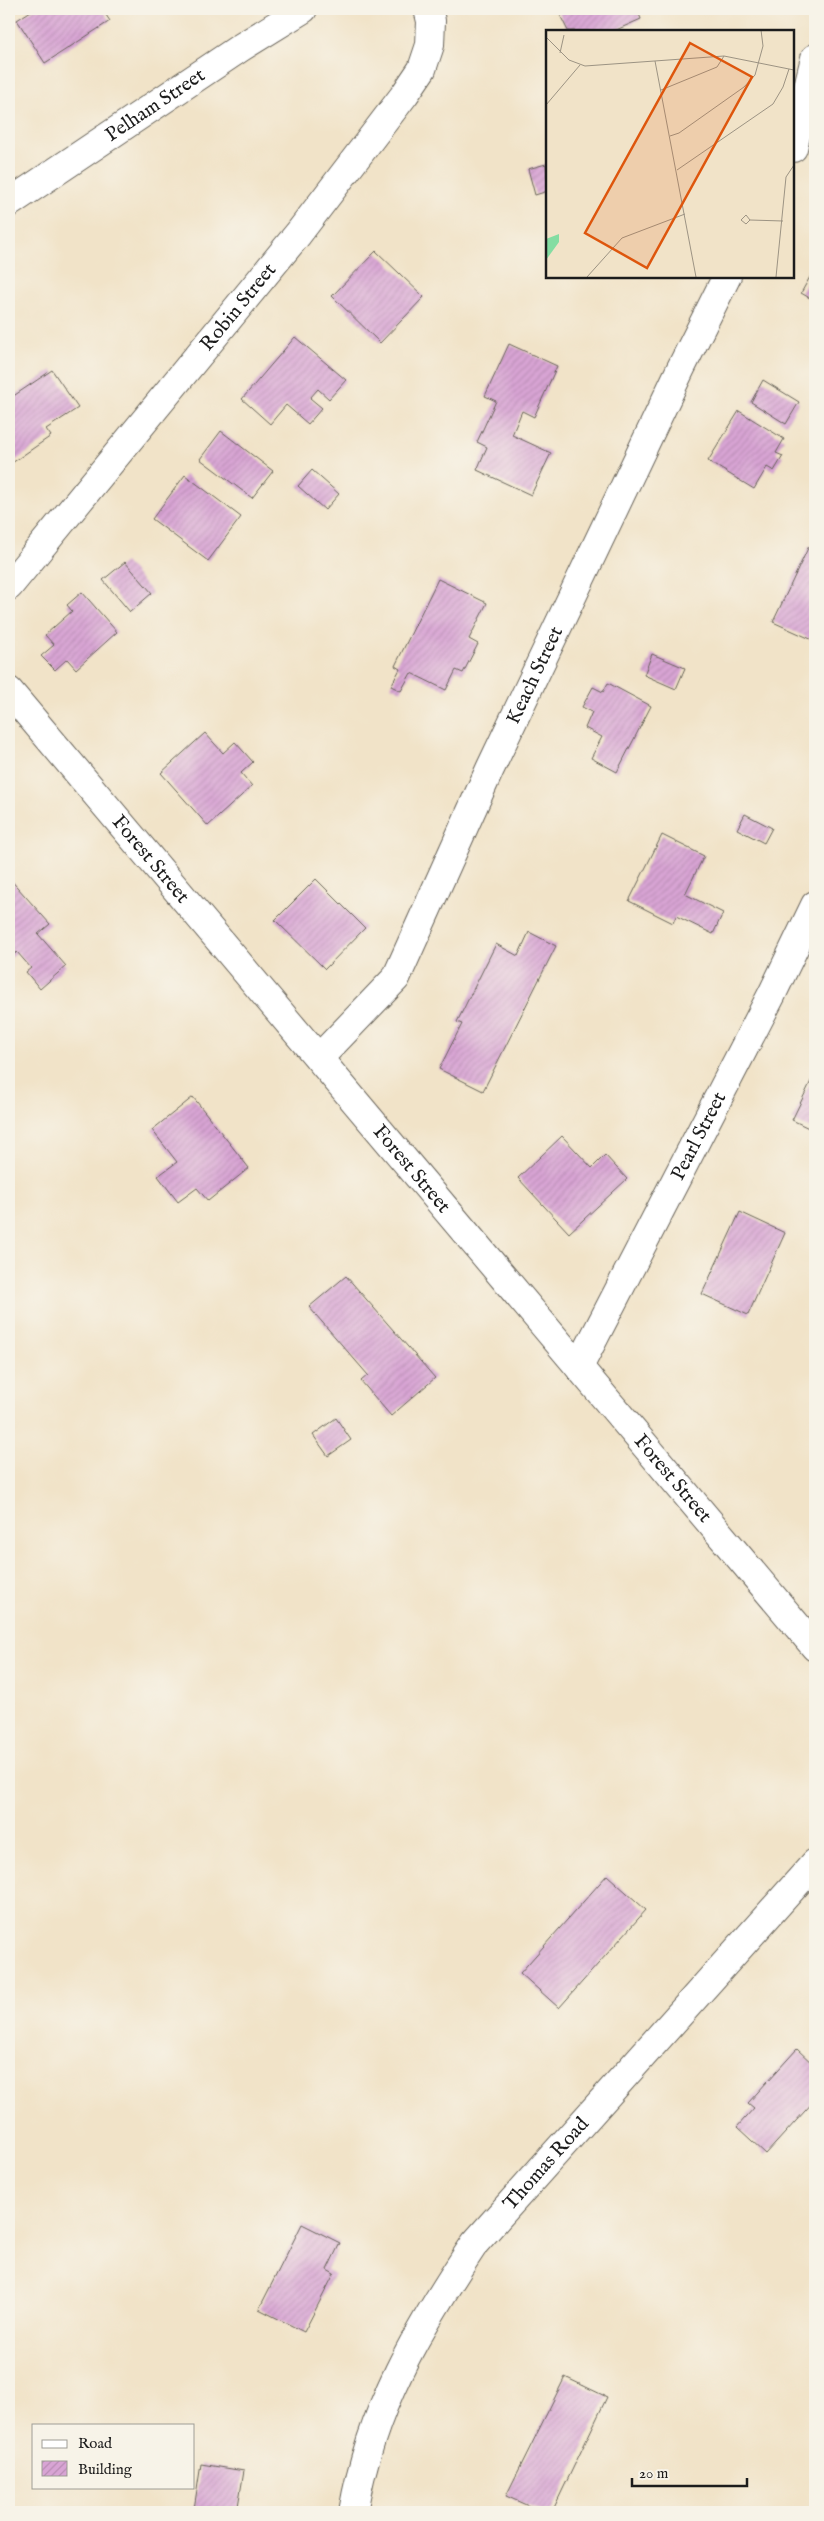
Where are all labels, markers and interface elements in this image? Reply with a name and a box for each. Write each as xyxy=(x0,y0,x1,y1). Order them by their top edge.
inset map xyxy=(546,30,794,278)
street label: Pelham Street xyxy=(100,62,210,147)
street label: Robin Street xyxy=(195,258,282,356)
street label: Keach Street xyxy=(501,622,569,728)
street label: Forest Street xyxy=(107,810,195,909)
street label: Pearl Street xyxy=(665,1088,732,1184)
street label: Forest Street xyxy=(368,1120,456,1218)
street label: Forest Street xyxy=(629,1429,717,1528)
street label: Thomas Road xyxy=(498,2112,594,2216)
legend xyxy=(32,2424,195,2488)
text: Road xyxy=(78,2434,113,2453)
scale bar xyxy=(632,2456,746,2488)
text: Building xyxy=(78,2460,133,2479)
text: 20 m xyxy=(639,2464,669,2483)

